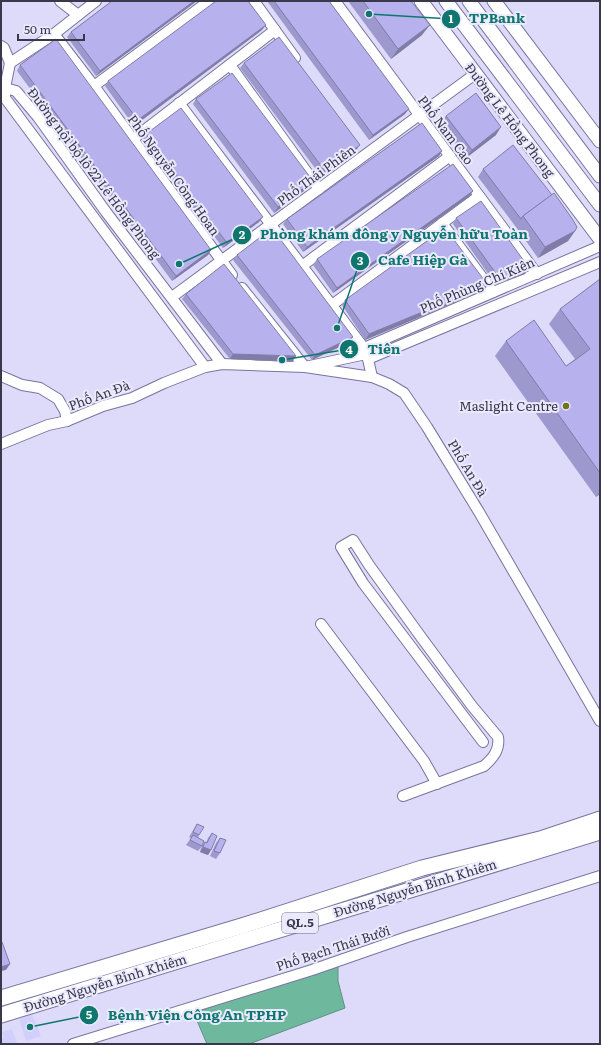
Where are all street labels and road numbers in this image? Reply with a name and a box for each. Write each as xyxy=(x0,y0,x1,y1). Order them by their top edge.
street label: Đường Lê Hồng Phong xyxy=(461,59,560,181)
street label: Đường nội bộ lô 22 Lê Hồng Phong xyxy=(24,83,166,263)
street label: Phố Nam Cao xyxy=(414,91,479,169)
street label: Phố Nguyễn Công Hoan xyxy=(124,110,225,240)
street label: Phố Thái Phiên xyxy=(273,139,359,209)
street label: Phố Phùng Chí Kiên xyxy=(416,252,538,317)
street label: Phố An Đà xyxy=(65,375,132,414)
street label: Phố An Đà xyxy=(444,435,493,500)
street label: Đường Nguyễn Bỉnh Khiêm xyxy=(331,853,499,921)
road number: QL.5 xyxy=(282,913,318,933)
street label: Phố Bạch Thái Bưởi xyxy=(273,920,393,975)
street label: Đường Nguyễn Bỉnh Khiêm xyxy=(21,948,189,1016)

